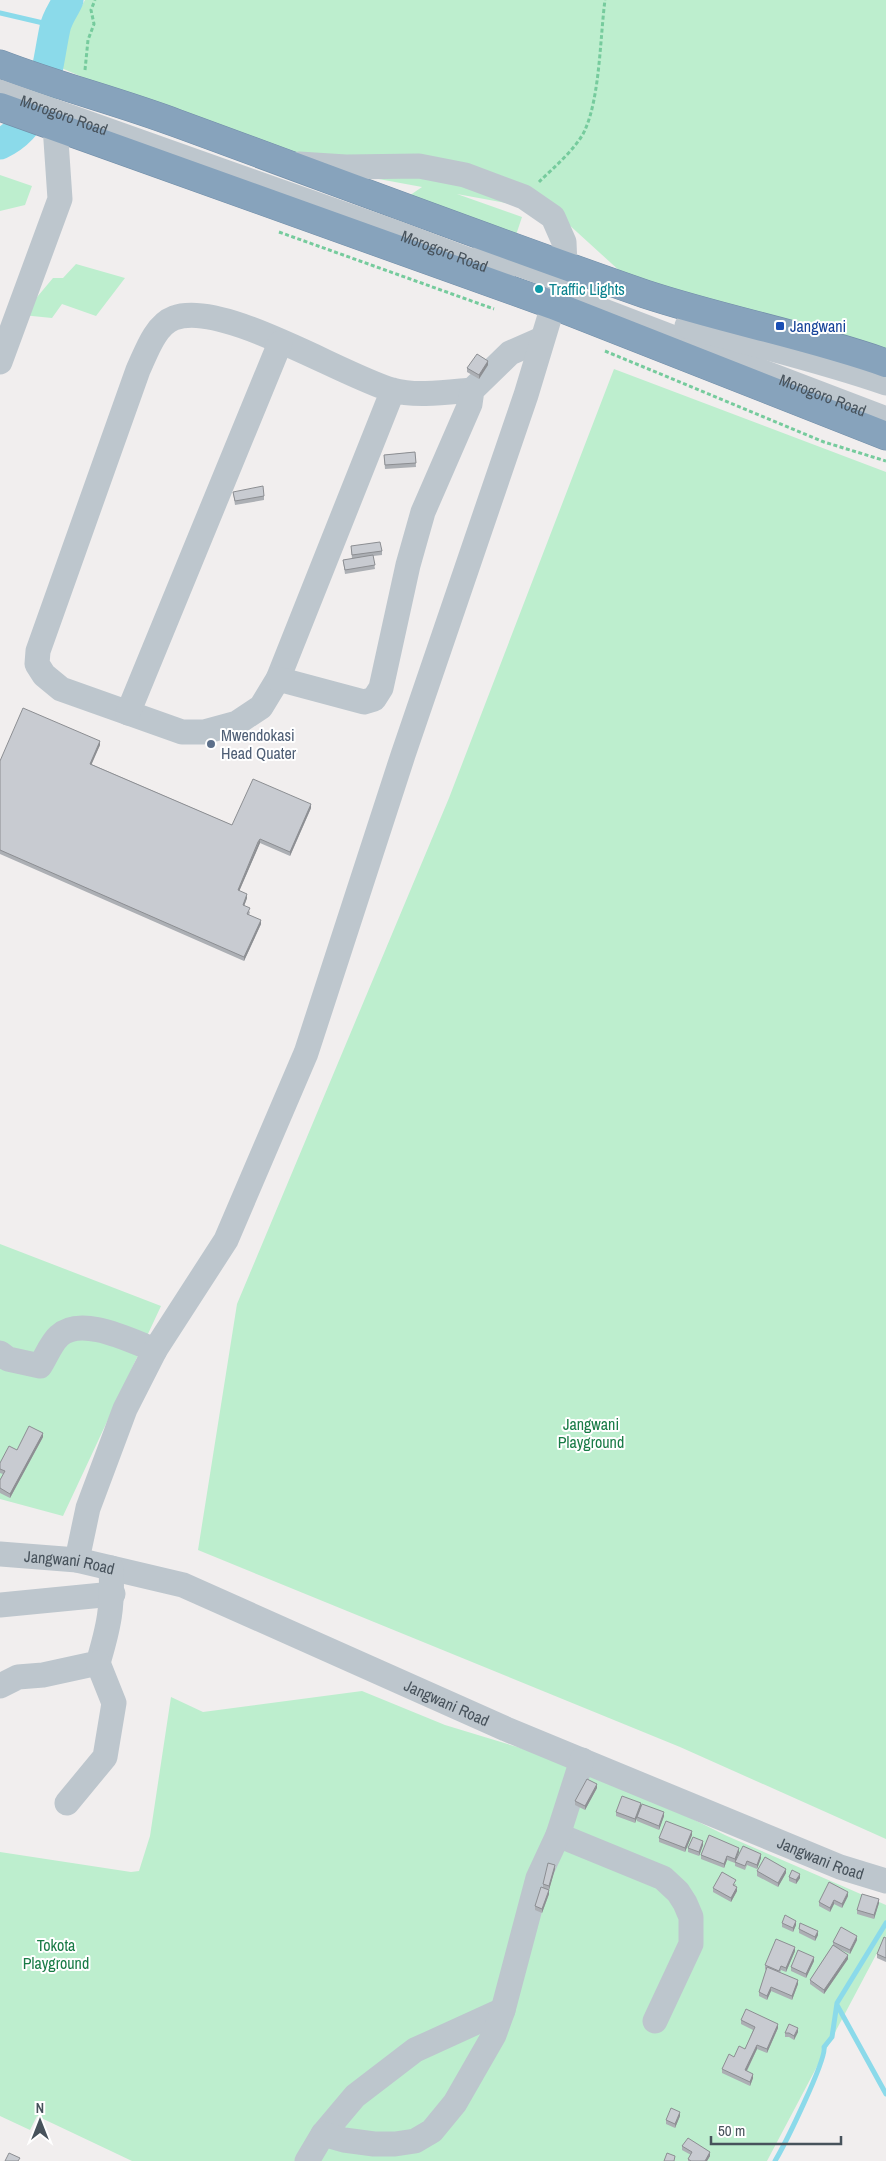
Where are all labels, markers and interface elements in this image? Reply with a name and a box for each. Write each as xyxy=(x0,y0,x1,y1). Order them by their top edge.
street label: Morogoro Road xyxy=(17,89,111,140)
street label: Morogoro Road xyxy=(398,225,491,277)
place label: Traffic Lights xyxy=(549,278,625,300)
marker: Traffic Lights xyxy=(533,283,545,295)
place label: Jangwani xyxy=(790,315,846,337)
marker: Jangwani xyxy=(774,320,786,332)
street label: Morogoro Road xyxy=(776,368,869,421)
place label: Mwendokasi Head Quater xyxy=(221,724,297,764)
marker: Mwendokasi Head Quater xyxy=(205,738,217,750)
park label: Jangwani Playground xyxy=(558,1413,624,1453)
street label: Jangwani Road xyxy=(23,1545,117,1580)
street label: Jangwani Road xyxy=(401,1674,493,1731)
street label: Jangwani Road xyxy=(774,1831,867,1885)
park label: Tokota Playground xyxy=(23,1934,89,1974)
north arrow xyxy=(15,2096,65,2146)
text: N xyxy=(36,2099,44,2117)
scale bar xyxy=(711,2114,841,2146)
text: 50 m xyxy=(718,2120,745,2141)

